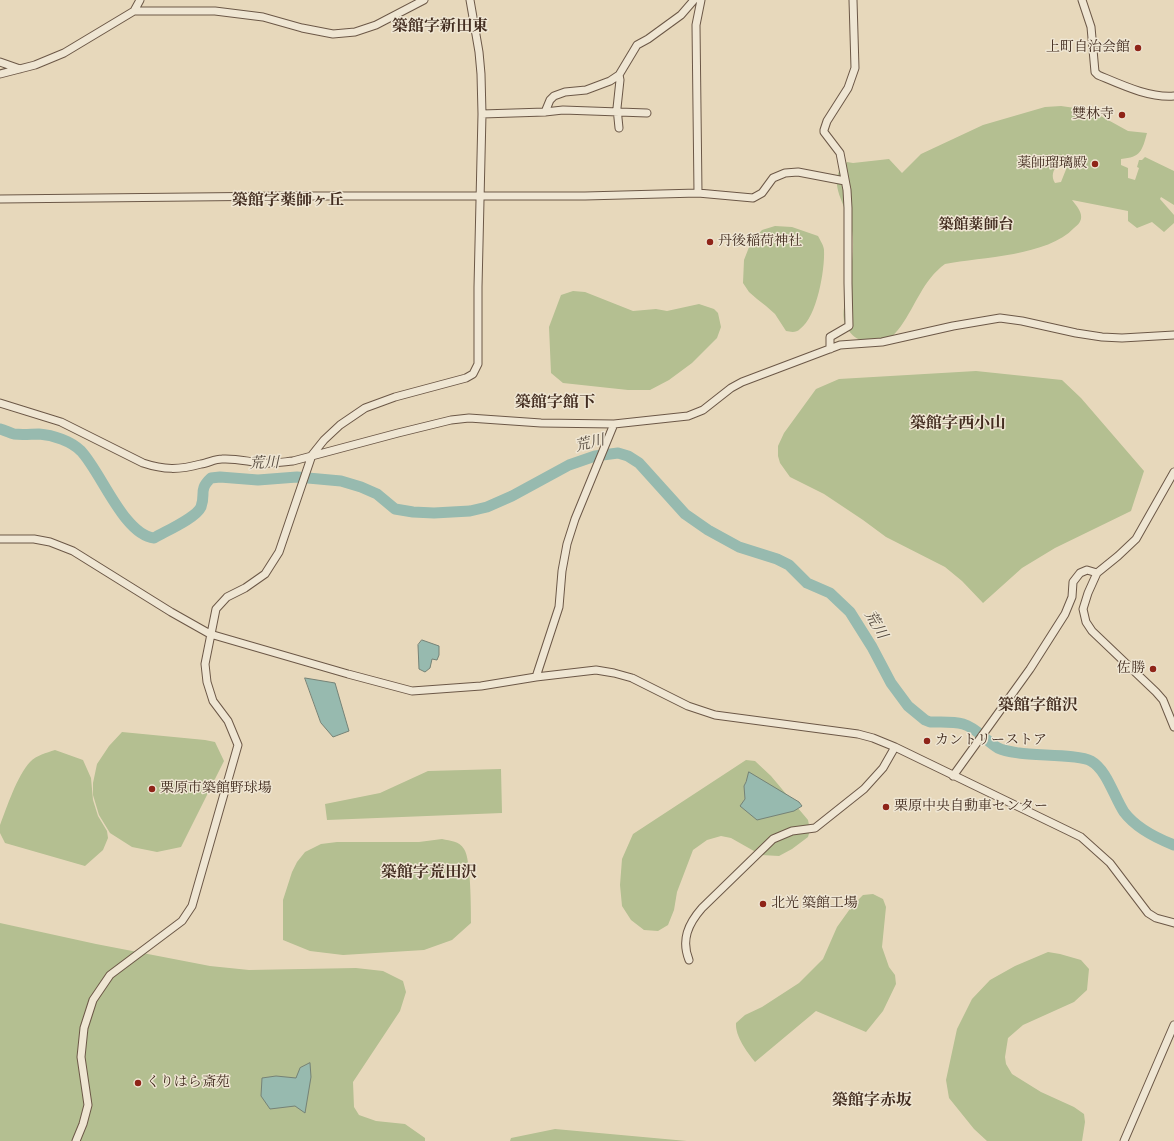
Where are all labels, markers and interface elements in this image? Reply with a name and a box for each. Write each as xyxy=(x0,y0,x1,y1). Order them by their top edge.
district label: 築館字新田東 xyxy=(392,17,488,37)
place label: 上町自治会館 xyxy=(1046,40,1130,56)
marker: 上町自治会館 xyxy=(1133,43,1143,53)
place label: 雙林寺 xyxy=(1072,107,1114,123)
marker: 雙林寺 xyxy=(1117,110,1127,120)
place label: 薬師瑠璃殿 xyxy=(1017,156,1087,172)
marker: 薬師瑠璃殿 xyxy=(1090,159,1100,169)
district label: 築館字薬師ヶ丘 xyxy=(232,191,344,211)
district label: 築館薬師台 xyxy=(939,216,1013,234)
place label: 丹後稲荷神社 xyxy=(718,234,802,250)
marker: 丹後稲荷神社 xyxy=(705,237,715,247)
district label: 築館字館下 xyxy=(515,393,595,413)
district label: 築館字西小山 xyxy=(910,414,1006,434)
water label: 荒川 xyxy=(573,432,607,456)
water label: 荒川 xyxy=(249,454,279,474)
water label: 荒川 xyxy=(860,608,890,642)
place label: 佐勝 xyxy=(1117,661,1145,677)
marker: 佐勝 xyxy=(1148,664,1158,674)
district label: 築館字館沢 xyxy=(998,696,1078,716)
place label: カントリーストア xyxy=(935,733,1047,749)
marker: カントリーストア xyxy=(922,736,932,746)
place label: 栗原市築館野球場 xyxy=(160,781,272,797)
marker: 栗原市築館野球場 xyxy=(147,784,157,794)
place label: 栗原中央自動車センター xyxy=(894,799,1048,815)
marker: 栗原中央自動車センター xyxy=(881,802,891,812)
district label: 築館字荒田沢 xyxy=(381,863,477,883)
place label: 北光 築館工場 xyxy=(771,896,858,912)
marker: 北光 築館工場 xyxy=(758,899,768,909)
place label: くりはら斎苑 xyxy=(146,1075,230,1091)
marker: くりはら斎苑 xyxy=(133,1078,143,1088)
district label: 築館字赤坂 xyxy=(832,1091,912,1111)

